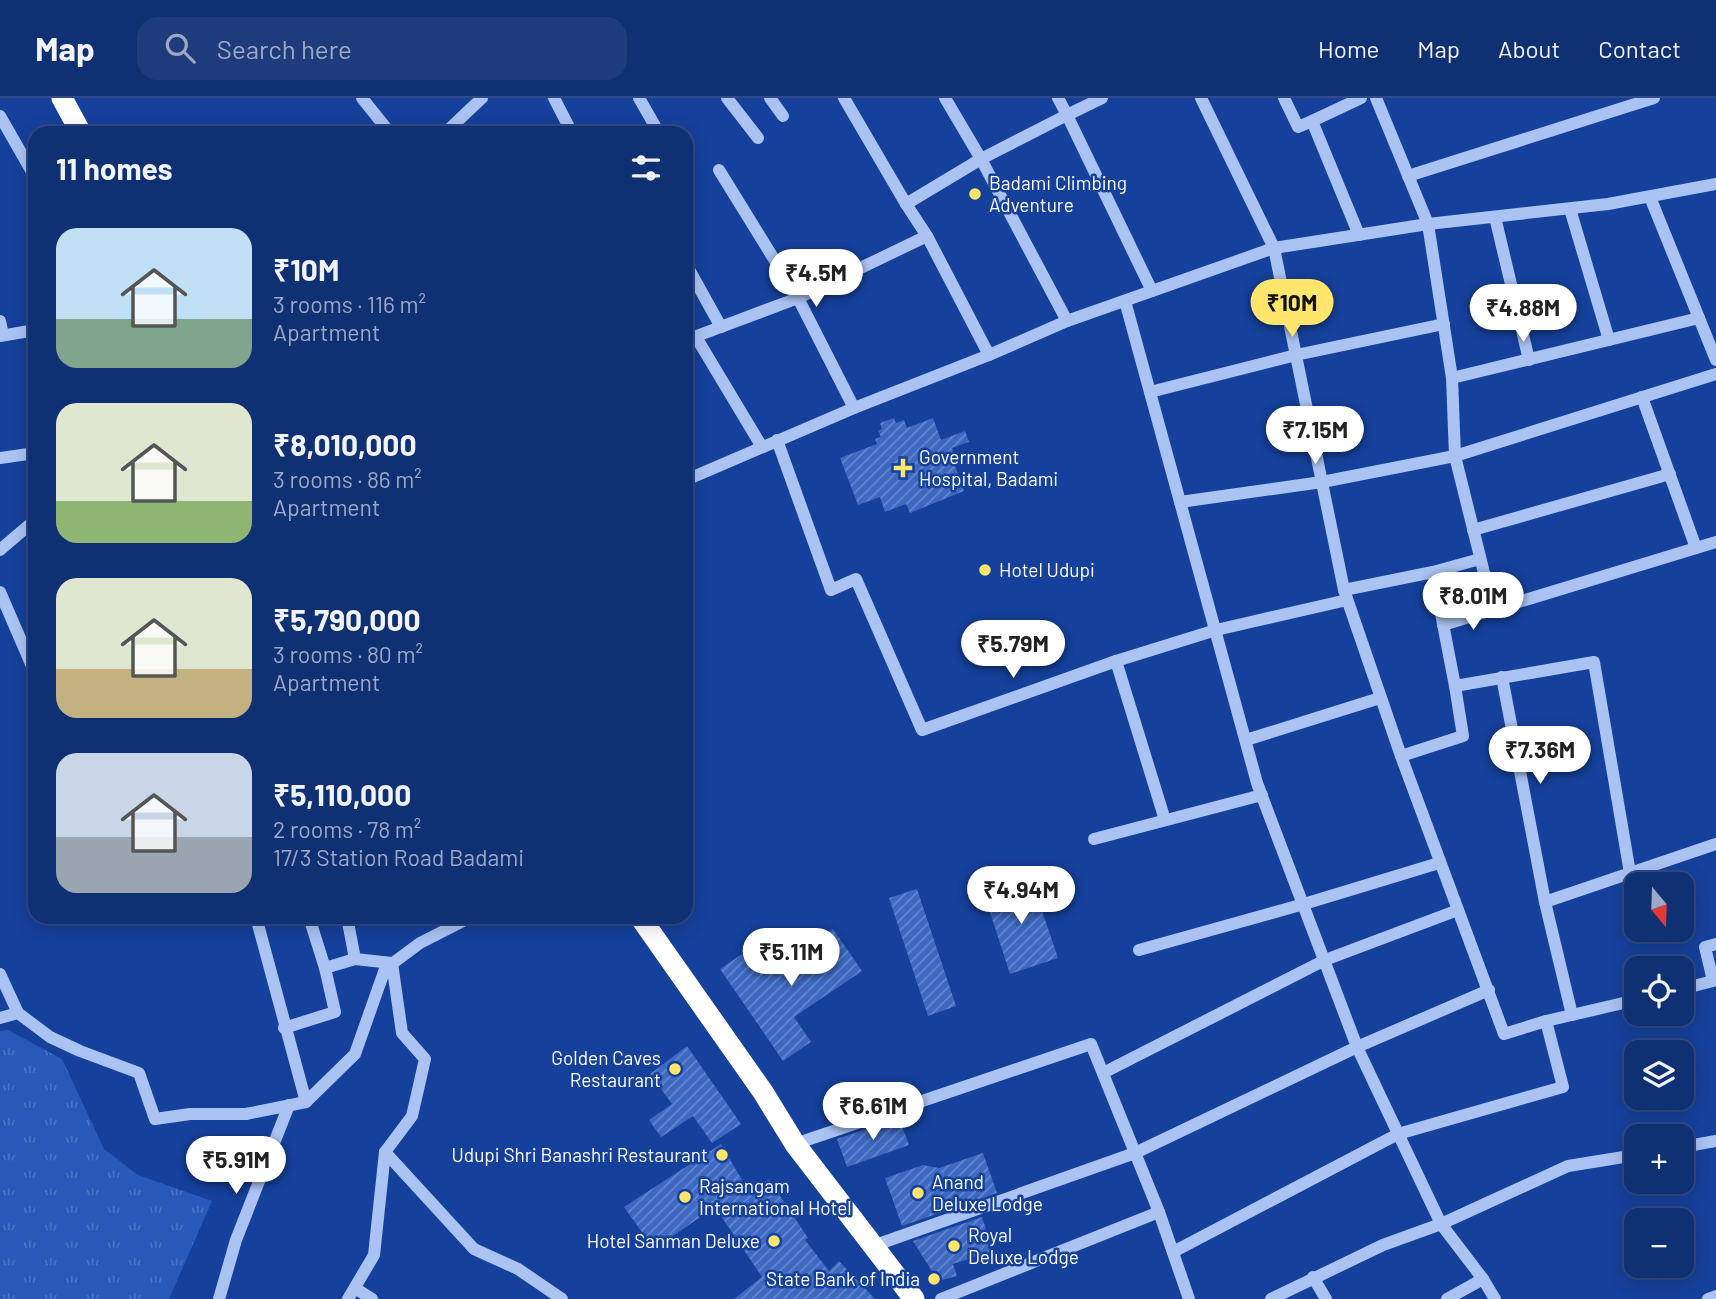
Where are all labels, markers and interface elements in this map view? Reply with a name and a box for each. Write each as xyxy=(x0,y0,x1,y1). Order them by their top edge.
search box xyxy=(137,17,627,80)
text: Map xyxy=(35,28,95,68)
icon: search xyxy=(161,29,199,67)
text: Search here xyxy=(217,33,352,64)
text: Home xyxy=(1318,34,1379,63)
text: Map xyxy=(1417,34,1460,63)
text: About xyxy=(1498,34,1560,63)
text: Contact xyxy=(1598,34,1681,63)
icon: filters xyxy=(627,149,665,187)
text: 11 homes xyxy=(56,150,173,186)
place label: Badami Climbing Adventure xyxy=(989,171,1127,216)
marker: Badami Climbing Adventure xyxy=(967,186,983,202)
pin: ₹4.5M xyxy=(767,250,865,309)
text: ₹10M xyxy=(273,251,339,287)
icon: home xyxy=(112,256,196,340)
text: ₹4.5M xyxy=(785,258,847,286)
pin: ₹10M xyxy=(1251,280,1333,339)
pin: ₹4.88M xyxy=(1466,285,1580,344)
text: ₹10M xyxy=(1267,288,1317,316)
text: 3 rooms · 116 m² xyxy=(273,290,426,318)
text: ₹4.88M xyxy=(1486,293,1560,321)
text: Apartment xyxy=(273,318,380,346)
pin: ₹7.15M xyxy=(1258,406,1372,466)
text: ₹7.15M xyxy=(1282,415,1348,443)
text: ₹8,010,000 xyxy=(273,426,417,462)
icon: home xyxy=(112,431,196,515)
place label: Government Hospital, Badami xyxy=(919,445,1058,490)
marker: Government Hospital, Badami xyxy=(893,458,913,478)
text: 3 rooms · 86 m² xyxy=(273,465,422,493)
text: Apartment xyxy=(273,493,380,521)
place label: Hotel Udupi xyxy=(999,558,1095,581)
marker: Hotel Udupi xyxy=(977,562,993,578)
pin: ₹8.01M xyxy=(1416,573,1530,632)
text: ₹8.01M xyxy=(1439,581,1507,609)
text: ₹5,790,000 xyxy=(273,601,421,637)
icon: home xyxy=(112,606,196,690)
pin: ₹5.79M xyxy=(956,620,1070,680)
text: ₹5.79M xyxy=(977,629,1049,657)
text: 3 rooms · 80 m² xyxy=(273,640,423,668)
text: Apartment xyxy=(273,668,380,696)
pin: ₹7.36M xyxy=(1483,726,1597,786)
text: ₹7.36M xyxy=(1505,735,1575,763)
text: ₹5,110,000 xyxy=(273,776,411,812)
icon: home xyxy=(112,781,196,865)
text: 2 rooms · 78 m² xyxy=(273,815,421,843)
text: 17/3 Station Road Badami xyxy=(273,843,524,871)
pin: ₹4.94M xyxy=(964,866,1078,926)
north arrow xyxy=(1624,872,1694,942)
map controls xyxy=(1624,872,1694,1278)
text: ₹4.94M xyxy=(983,875,1059,903)
pin: ₹5.11M xyxy=(734,928,848,988)
text: ₹5.11M xyxy=(759,937,823,965)
button: locate xyxy=(1624,956,1694,1026)
button: layers xyxy=(1624,1040,1694,1110)
place label: Golden Caves Restaurant xyxy=(551,1046,661,1091)
marker: Golden Caves Restaurant xyxy=(667,1061,683,1077)
pin: ₹6.61M xyxy=(816,1082,930,1142)
text: ₹6.61M xyxy=(839,1091,907,1119)
button: + xyxy=(1624,1124,1694,1194)
pin: ₹5.91M xyxy=(179,1136,293,1196)
place label: Udupi Shri Banashri Restaurant xyxy=(451,1143,708,1166)
text: ₹5.91M xyxy=(202,1145,270,1173)
marker: Udupi Shri Banashri Restaurant xyxy=(714,1147,730,1163)
place label: Anand Deluxe Lodge xyxy=(932,1170,1043,1215)
place label: Rajsangam International Hotel xyxy=(699,1174,852,1219)
marker: Anand Deluxe Lodge xyxy=(910,1185,926,1201)
marker: Rajsangam International Hotel xyxy=(677,1189,693,1205)
button: − xyxy=(1624,1208,1694,1278)
place label: Royal Deluxe Lodge xyxy=(968,1223,1079,1268)
place label: Hotel Sanman Deluxe xyxy=(587,1229,760,1252)
marker: Hotel Sanman Deluxe xyxy=(766,1233,782,1249)
marker: Royal Deluxe Lodge xyxy=(946,1238,962,1254)
place label: State Bank of India xyxy=(766,1267,920,1290)
marker: State Bank of India xyxy=(926,1271,942,1287)

